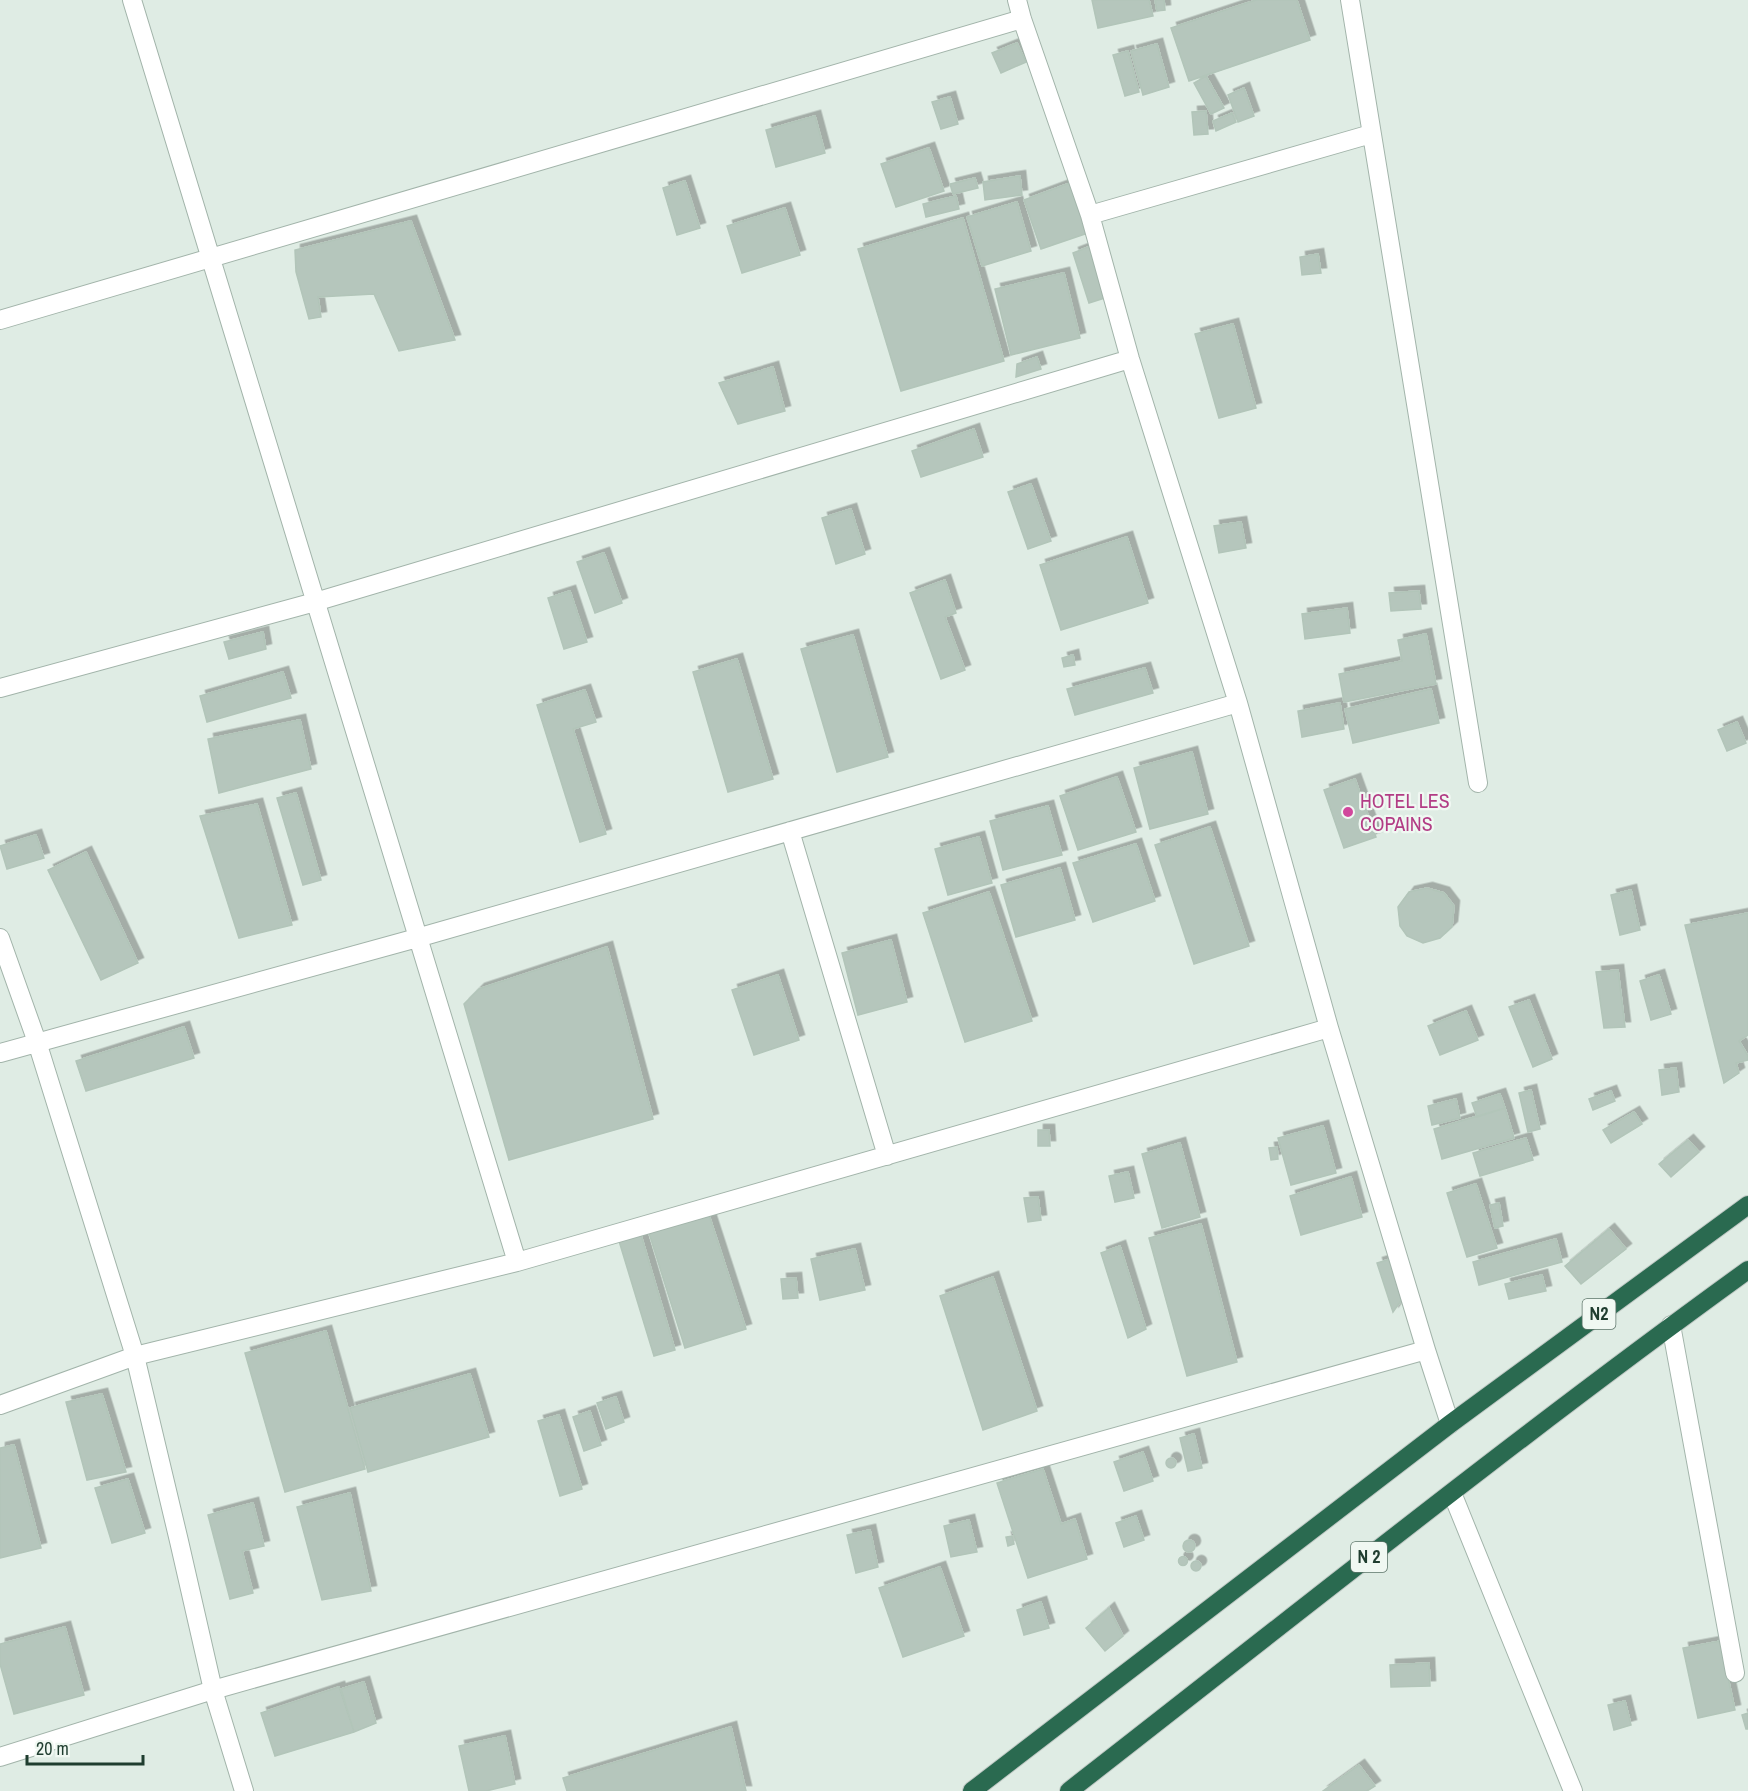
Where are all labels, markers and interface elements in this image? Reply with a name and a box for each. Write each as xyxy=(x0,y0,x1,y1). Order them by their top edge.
place label: HOTEL LES COPAINS xyxy=(1360,787,1450,837)
marker: HOTEL LES COPAINS xyxy=(1341,805,1355,819)
road number: N2 xyxy=(1582,1299,1616,1329)
road number: N 2 xyxy=(1351,1542,1387,1572)
scale bar xyxy=(27,1728,142,1766)
text: 20 m xyxy=(36,1736,69,1761)

